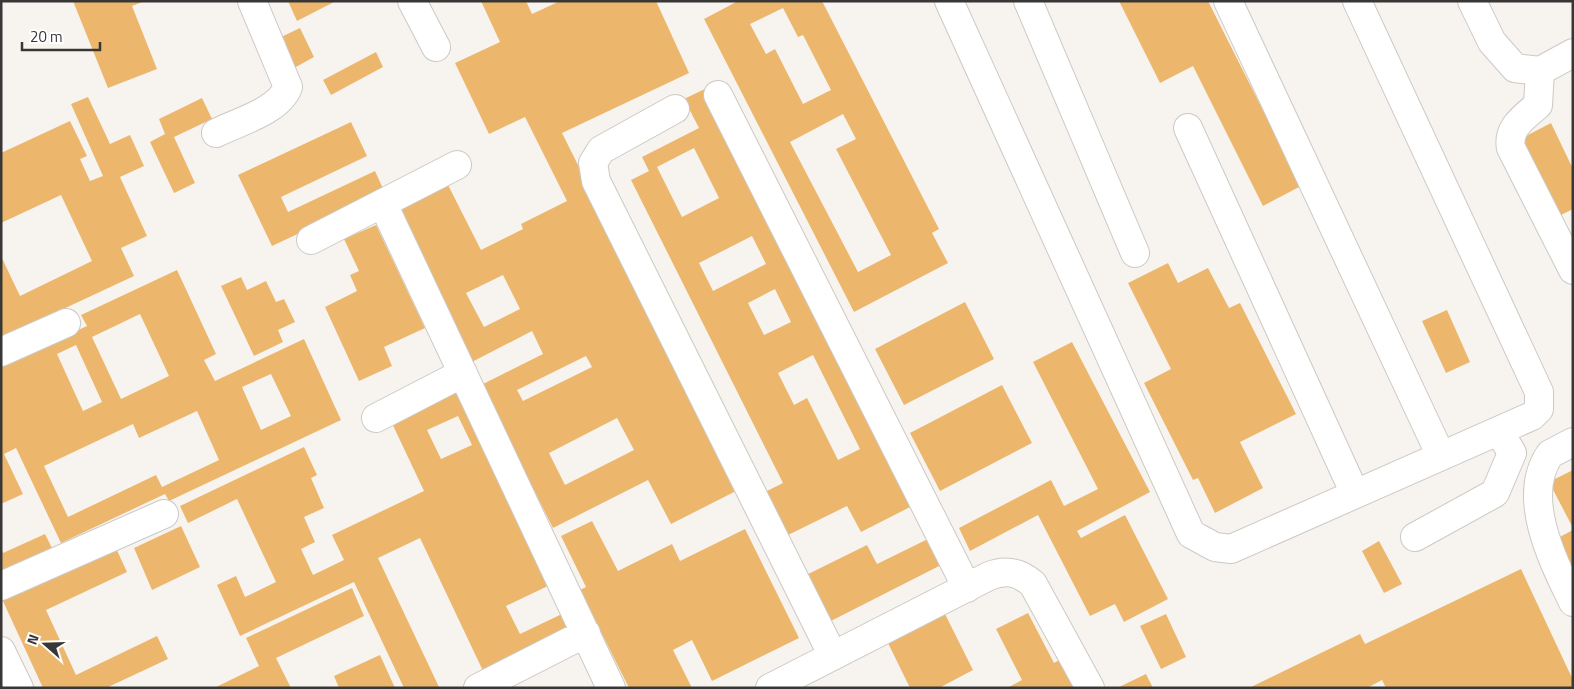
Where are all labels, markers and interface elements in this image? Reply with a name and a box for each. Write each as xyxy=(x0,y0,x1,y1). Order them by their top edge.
scale bar xyxy=(22,20,100,52)
text: 20 m xyxy=(30,25,63,48)
north arrow xyxy=(20,619,70,669)
text: N xyxy=(21,631,44,648)

